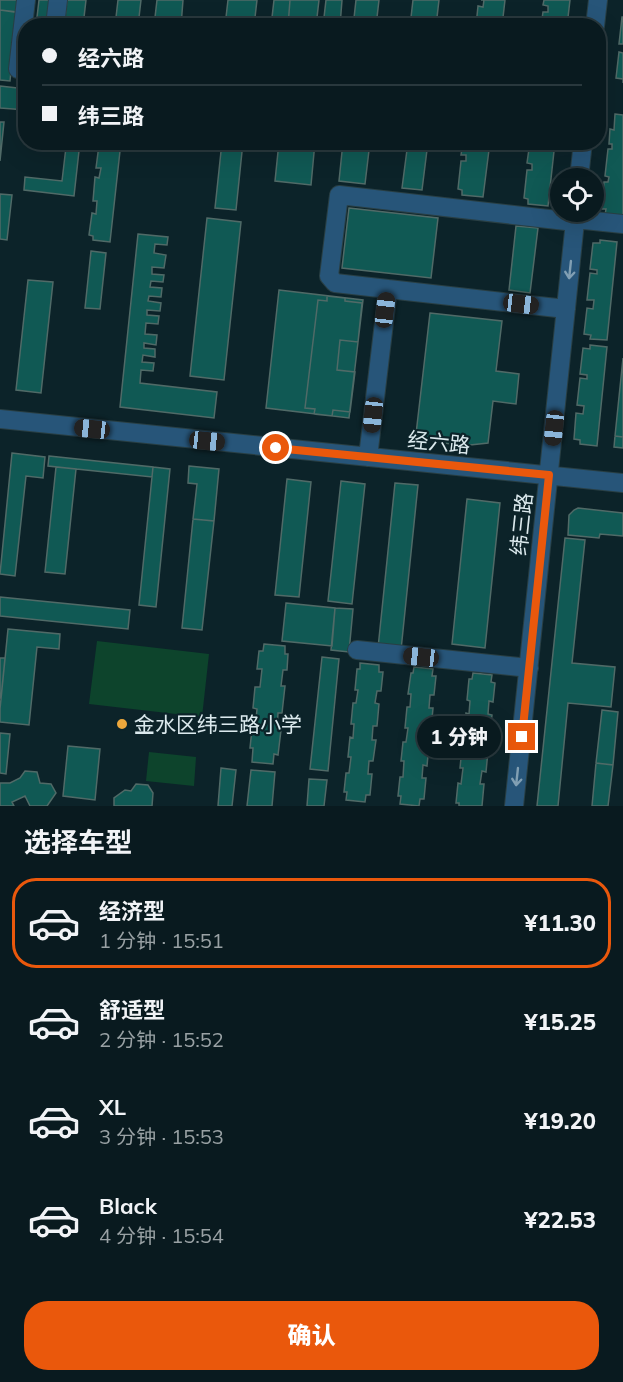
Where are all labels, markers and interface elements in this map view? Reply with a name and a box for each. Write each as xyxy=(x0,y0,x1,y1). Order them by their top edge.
text: 经六路 xyxy=(78,44,144,72)
text: 纬三路 xyxy=(78,102,144,130)
map controls xyxy=(550,168,604,222)
button: locate xyxy=(550,168,604,222)
one-way arrow xyxy=(564,259,575,279)
car xyxy=(374,291,396,329)
car xyxy=(502,293,540,315)
car xyxy=(362,396,384,434)
car xyxy=(543,409,565,447)
car xyxy=(73,418,111,440)
street label: 经六路 xyxy=(406,426,472,458)
car xyxy=(188,430,226,452)
route start xyxy=(262,434,289,461)
street label: 纬三路 xyxy=(505,491,537,557)
car xyxy=(402,646,440,668)
place label: 金水区纬三路小学 xyxy=(134,711,302,737)
callout: 1 分钟 xyxy=(417,716,501,758)
marker: 金水区纬三路小学 xyxy=(115,717,129,731)
route end xyxy=(508,723,535,750)
text: 1 分钟 xyxy=(430,724,488,749)
one-way arrow xyxy=(511,767,522,786)
text: 选择车型 xyxy=(24,825,132,859)
icon: car xyxy=(27,896,81,950)
text: 经济型 xyxy=(99,897,165,925)
text: ¥11.30 xyxy=(524,909,596,937)
text: 1 分钟 · 15:51 xyxy=(99,928,224,953)
icon: car xyxy=(27,995,81,1049)
text: 舒适型 xyxy=(99,996,165,1024)
text: ¥15.25 xyxy=(524,1008,596,1036)
text: 2 分钟 · 15:52 xyxy=(99,1027,224,1052)
text: XL xyxy=(99,1093,126,1121)
icon: car xyxy=(27,1094,81,1148)
text: ¥19.20 xyxy=(524,1107,596,1135)
text: 3 分钟 · 15:53 xyxy=(99,1124,224,1149)
text: Black xyxy=(99,1192,157,1220)
icon: car xyxy=(27,1193,81,1247)
text: ¥22.53 xyxy=(524,1206,596,1234)
text: 4 分钟 · 15:54 xyxy=(99,1223,224,1248)
button: 确认 xyxy=(24,1301,599,1370)

